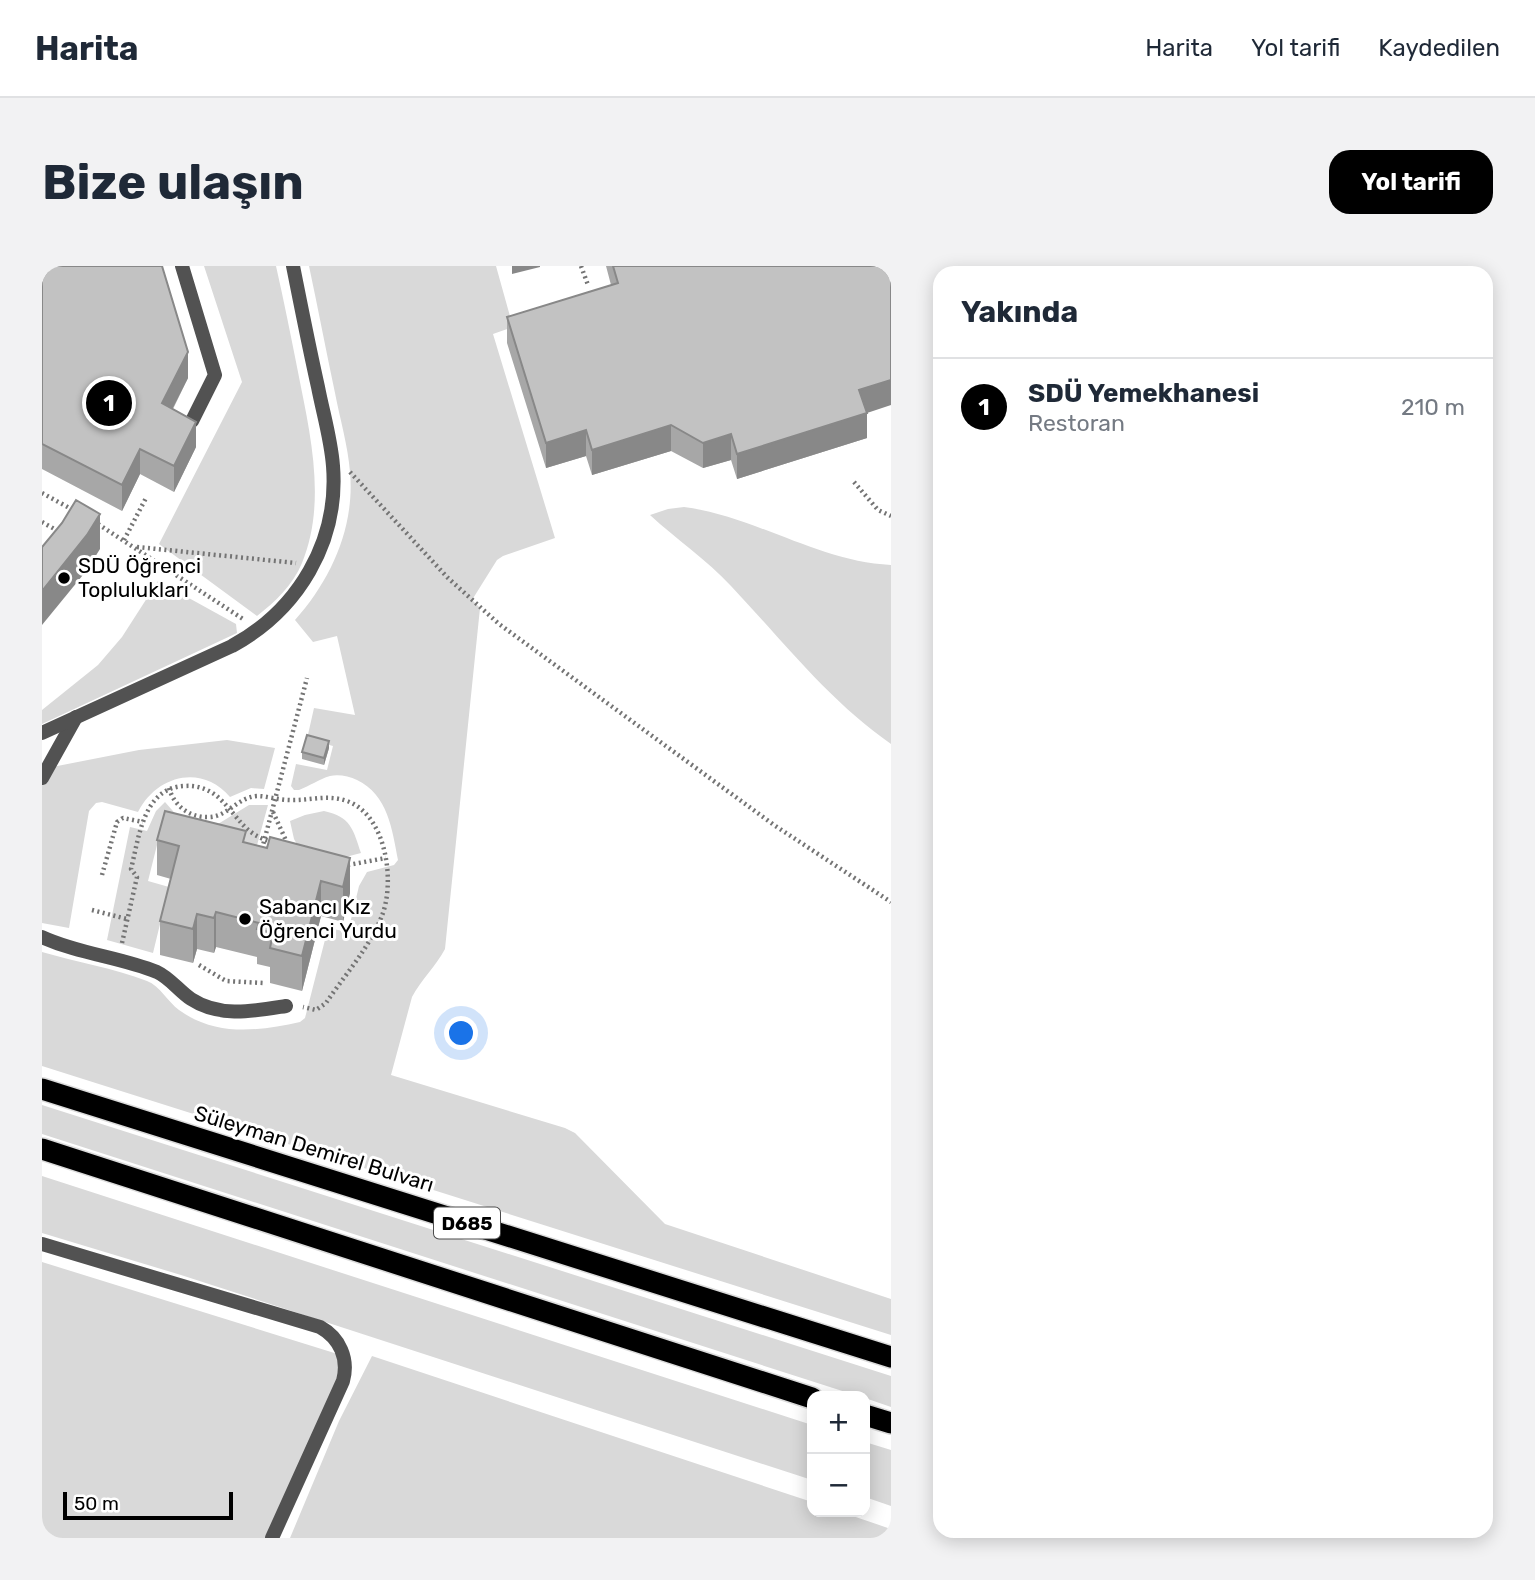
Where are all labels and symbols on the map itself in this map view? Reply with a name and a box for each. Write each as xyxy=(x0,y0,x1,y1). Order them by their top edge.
pin: 1 xyxy=(86,377,132,429)
place label: SDÜ Öğrenci Toplulukları xyxy=(78,553,201,602)
marker: SDÜ Öğrenci Toplulukları xyxy=(56,570,72,586)
place label: Sabancı Kız Öğrenci Yurdu xyxy=(259,894,397,943)
marker: Sabancı Kız Öğrenci Yurdu xyxy=(237,911,253,927)
your location xyxy=(444,1016,478,1050)
street label: Süleyman Demirel Bulvarı xyxy=(191,1100,437,1197)
road number: D685 xyxy=(434,1208,500,1239)
scale bar xyxy=(63,1489,233,1521)

